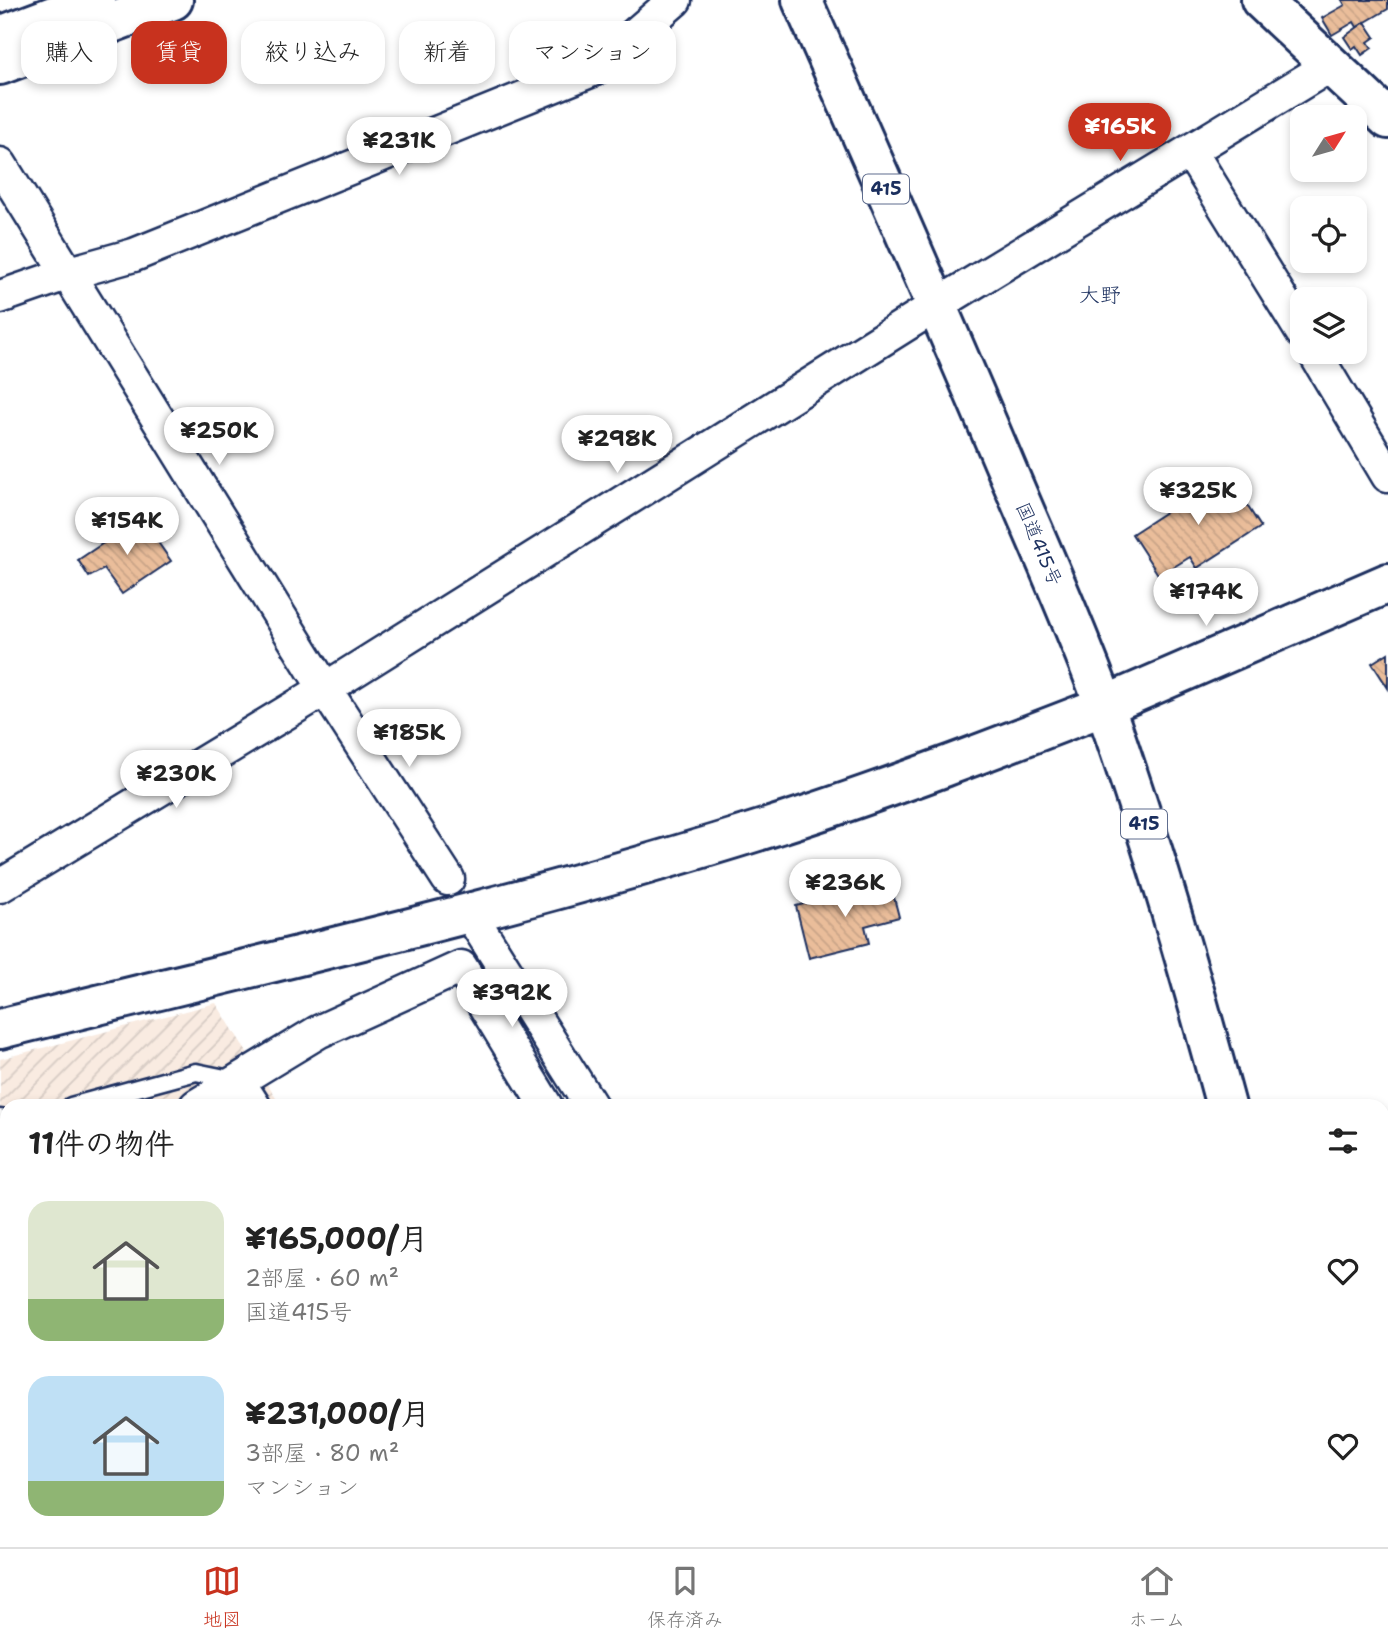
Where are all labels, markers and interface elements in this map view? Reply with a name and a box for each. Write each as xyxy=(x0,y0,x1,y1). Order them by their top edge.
chip: 購入 xyxy=(21,21,117,84)
chip: 賃貸 xyxy=(131,21,227,84)
chip: 絞り込み xyxy=(241,21,385,84)
chip: 新着 xyxy=(399,21,495,84)
chip: マンション xyxy=(509,21,676,84)
pin: ¥165K xyxy=(1071,104,1169,163)
north arrow xyxy=(1290,105,1367,182)
map controls xyxy=(1290,105,1367,364)
text: ¥165K xyxy=(1084,111,1156,141)
pin: ¥231K xyxy=(350,118,448,177)
text: ¥231K xyxy=(362,125,436,155)
road number: 415 xyxy=(863,174,909,204)
button: locate xyxy=(1290,196,1367,273)
district label: 大野 xyxy=(1079,281,1121,309)
button: layers xyxy=(1290,287,1367,364)
pin: ¥250K xyxy=(170,407,268,467)
text: ¥250K xyxy=(180,415,258,445)
pin: ¥298K xyxy=(568,416,666,475)
text: ¥298K xyxy=(577,423,657,453)
pin: ¥325K xyxy=(1149,468,1247,527)
text: ¥325K xyxy=(1159,475,1237,505)
pin: ¥154K xyxy=(78,498,176,557)
street label: 国道415号 xyxy=(1010,498,1068,590)
text: ¥154K xyxy=(91,505,163,535)
pin: ¥174K xyxy=(1157,568,1255,628)
text: ¥174K xyxy=(1169,576,1243,606)
pin: ¥185K xyxy=(360,710,458,769)
text: ¥185K xyxy=(373,717,445,747)
pin: ¥230K xyxy=(127,750,225,810)
text: ¥230K xyxy=(136,758,216,788)
road number: 415 xyxy=(1121,810,1167,838)
pin: ¥236K xyxy=(796,860,894,919)
text: ¥236K xyxy=(805,867,885,897)
pin: ¥392K xyxy=(463,970,561,1029)
text: ¥392K xyxy=(473,977,551,1007)
icon: filters xyxy=(1324,1122,1362,1160)
text: 11件の物件 xyxy=(28,1123,175,1164)
text: ¥165,000/月 xyxy=(245,1218,428,1259)
icon: home xyxy=(84,1229,168,1313)
icon: heart xyxy=(1324,1252,1362,1290)
text: 2部屋 · 60 m² xyxy=(245,1263,399,1293)
text: 国道415号 xyxy=(245,1297,352,1327)
text: ¥231,000/月 xyxy=(245,1393,430,1434)
icon: home xyxy=(84,1404,168,1488)
icon: heart xyxy=(1324,1427,1362,1465)
text: 3部屋 · 80 m² xyxy=(245,1438,399,1468)
text: マンション xyxy=(245,1472,359,1502)
tab: 地図 xyxy=(203,1562,241,1632)
tab: 保存済み xyxy=(647,1562,723,1632)
tab: ホーム xyxy=(1129,1562,1185,1632)

